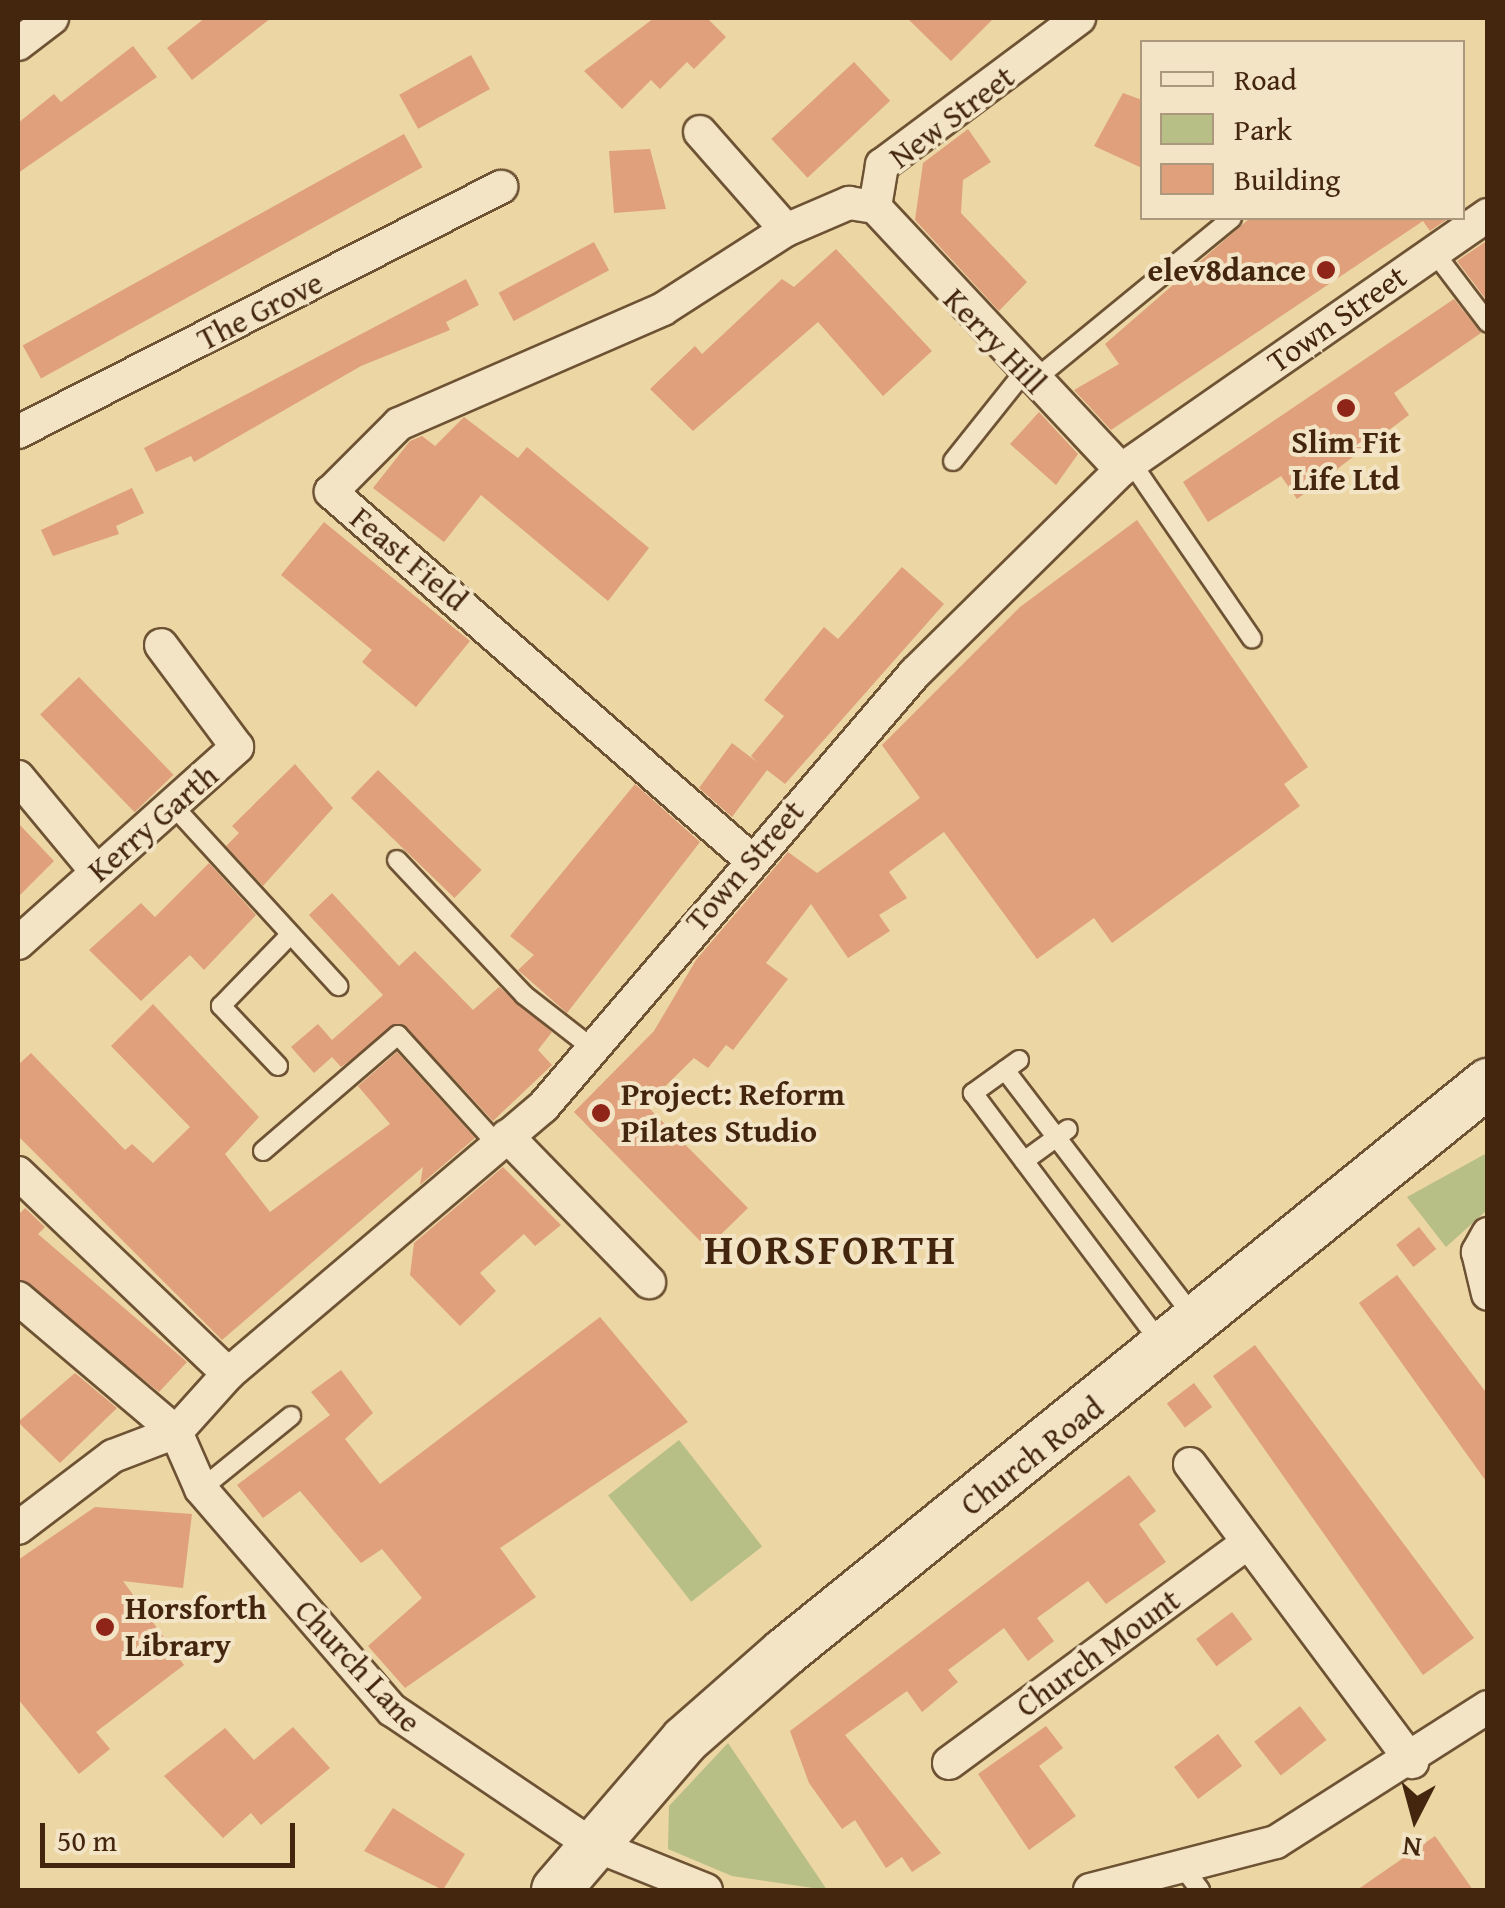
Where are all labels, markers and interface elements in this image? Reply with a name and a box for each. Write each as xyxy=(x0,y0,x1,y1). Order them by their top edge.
legend xyxy=(1140,40,1465,220)
text: Road xyxy=(1234,57,1297,101)
street label: New Street xyxy=(882,58,1022,176)
text: Park xyxy=(1234,107,1292,151)
text: Building xyxy=(1234,157,1340,201)
place label: elev8dance xyxy=(1148,251,1306,289)
street label: Town Street xyxy=(1260,257,1414,381)
marker: elev8dance xyxy=(1315,259,1337,281)
street label: The Grove xyxy=(191,263,329,359)
street label: Kerry Hill xyxy=(936,280,1054,402)
marker: Slim Fit Life Ltd xyxy=(1335,397,1357,419)
place label: Slim Fit Life Ltd xyxy=(1291,424,1401,499)
street label: Feast Field xyxy=(343,499,475,619)
street label: Kerry Garth xyxy=(80,756,226,890)
street label: Town Street xyxy=(678,793,812,939)
place label: Project: Reform Pilates Studio xyxy=(621,1076,845,1151)
marker: Project: Reform Pilates Studio xyxy=(590,1102,612,1124)
district label: HORSFORTH xyxy=(704,1224,958,1274)
street label: Church Road xyxy=(953,1388,1111,1524)
street label: Church Mount xyxy=(1009,1581,1187,1725)
place label: Horsforth Library xyxy=(125,1590,267,1665)
street label: Church Lane xyxy=(287,1592,429,1740)
marker: Horsforth Library xyxy=(94,1616,116,1638)
north arrow xyxy=(1365,1768,1465,1868)
scale bar xyxy=(45,1803,300,1865)
text: 50 m xyxy=(57,1818,117,1862)
text: N xyxy=(1400,1827,1423,1870)

